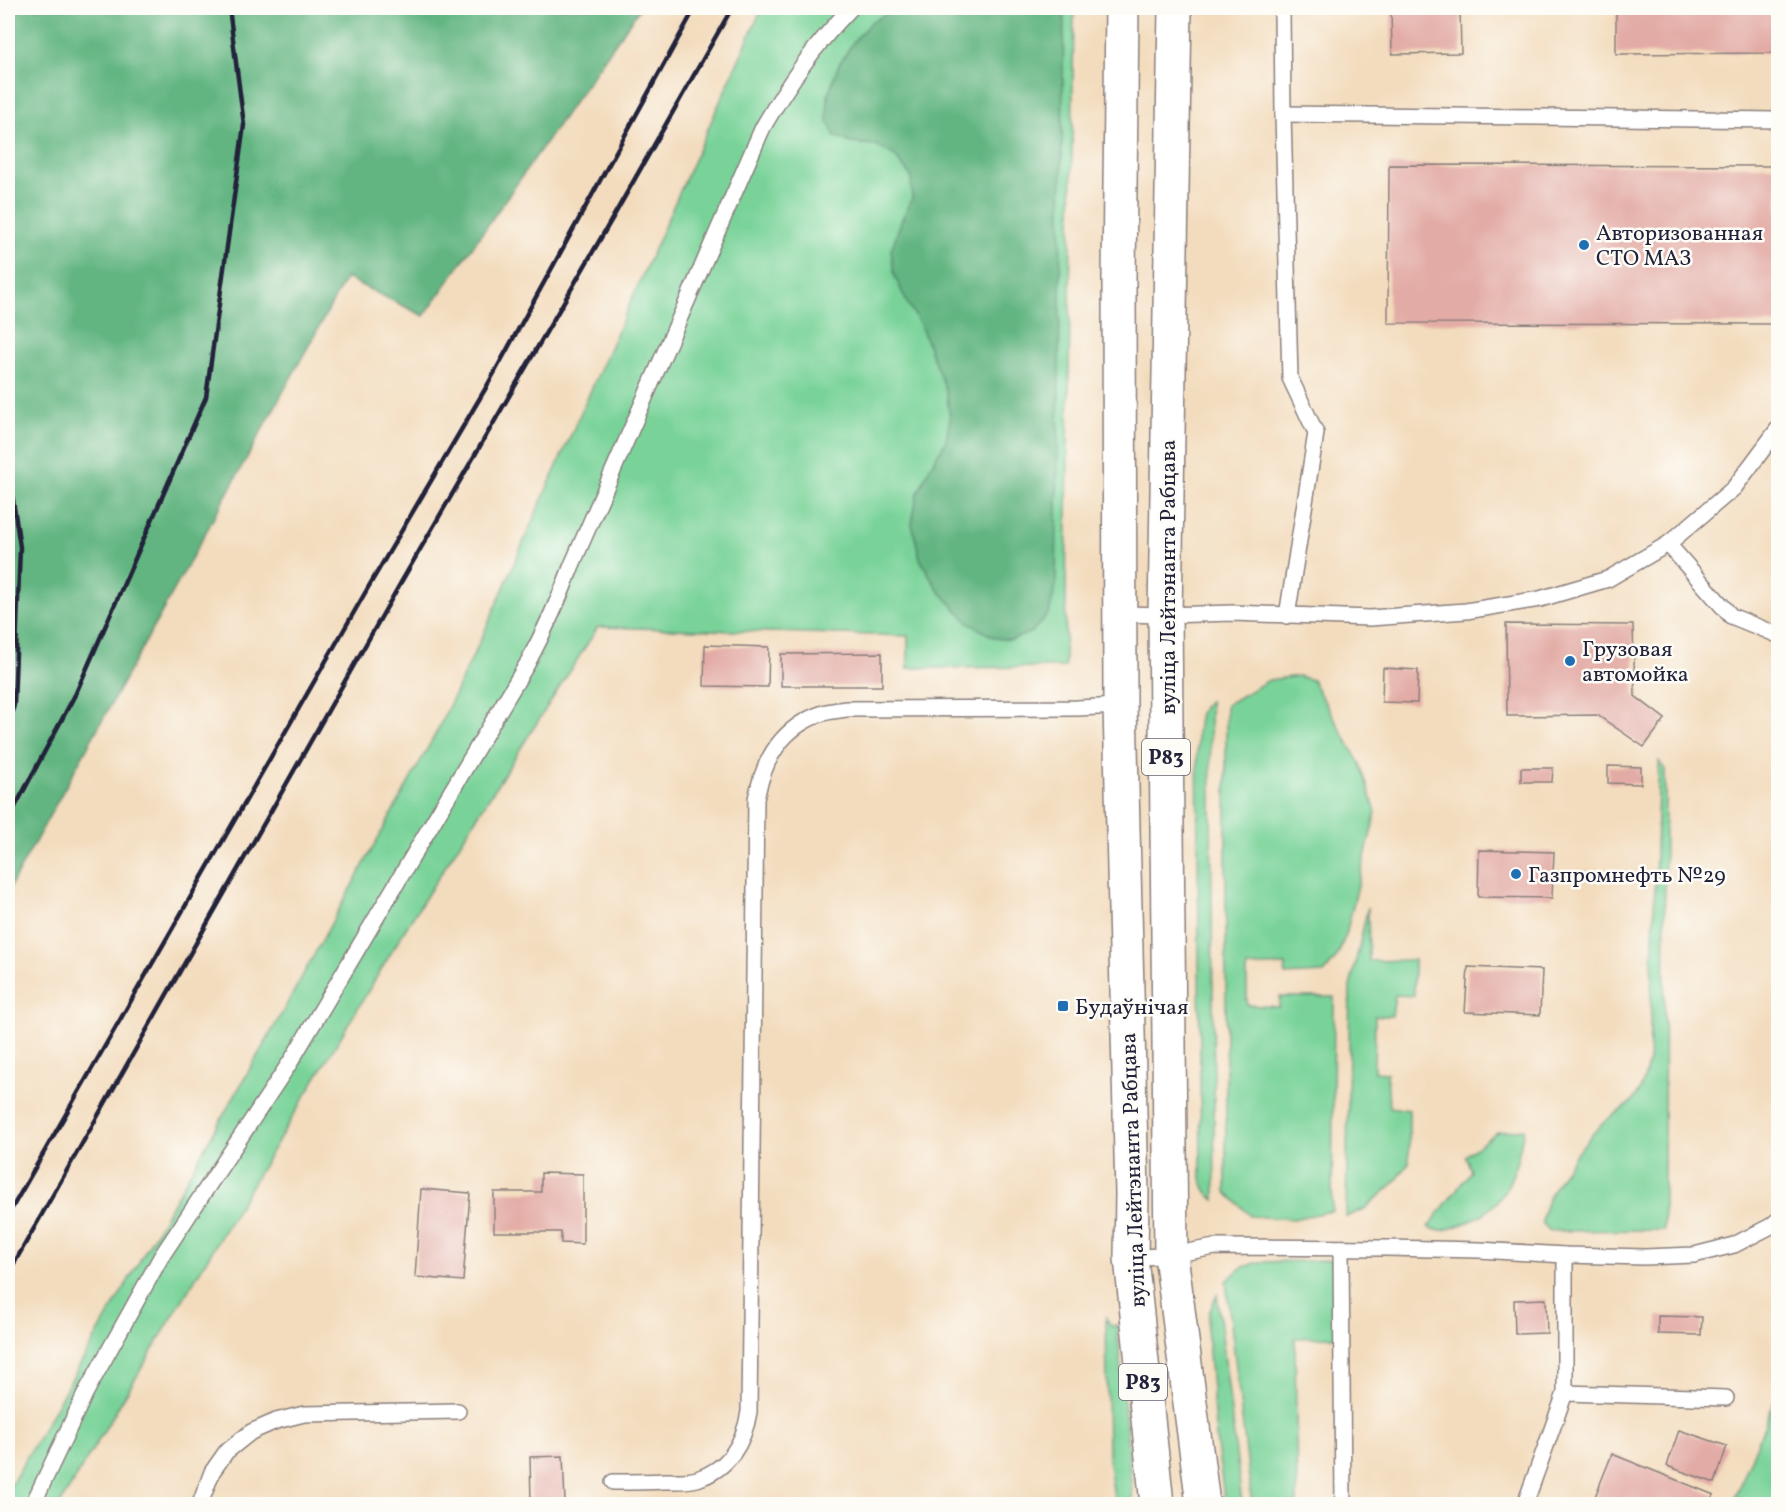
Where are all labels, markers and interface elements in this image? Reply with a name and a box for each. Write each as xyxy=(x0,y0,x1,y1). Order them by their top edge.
place label: Авторизованная СТО МАЗ xyxy=(1596,219,1763,275)
marker: Авторизованная СТО МАЗ xyxy=(1577,238,1591,252)
street label: вуліца Лейтэнанта Рабцава xyxy=(1154,440,1185,714)
place label: Грузовая автомойка xyxy=(1582,635,1689,691)
marker: Грузовая автомойка xyxy=(1563,654,1577,668)
road number: Р83 xyxy=(1142,739,1190,775)
place label: Газпромнефть №29 xyxy=(1528,861,1726,892)
marker: Газпромнефть №29 xyxy=(1509,867,1523,881)
place label: Будаўнічая xyxy=(1075,993,1188,1024)
marker: Будаўнічая xyxy=(1056,999,1070,1013)
street label: вуліца Лейтэнанта Рабцава xyxy=(1114,1032,1155,1308)
road number: Р83 xyxy=(1119,1364,1167,1400)

